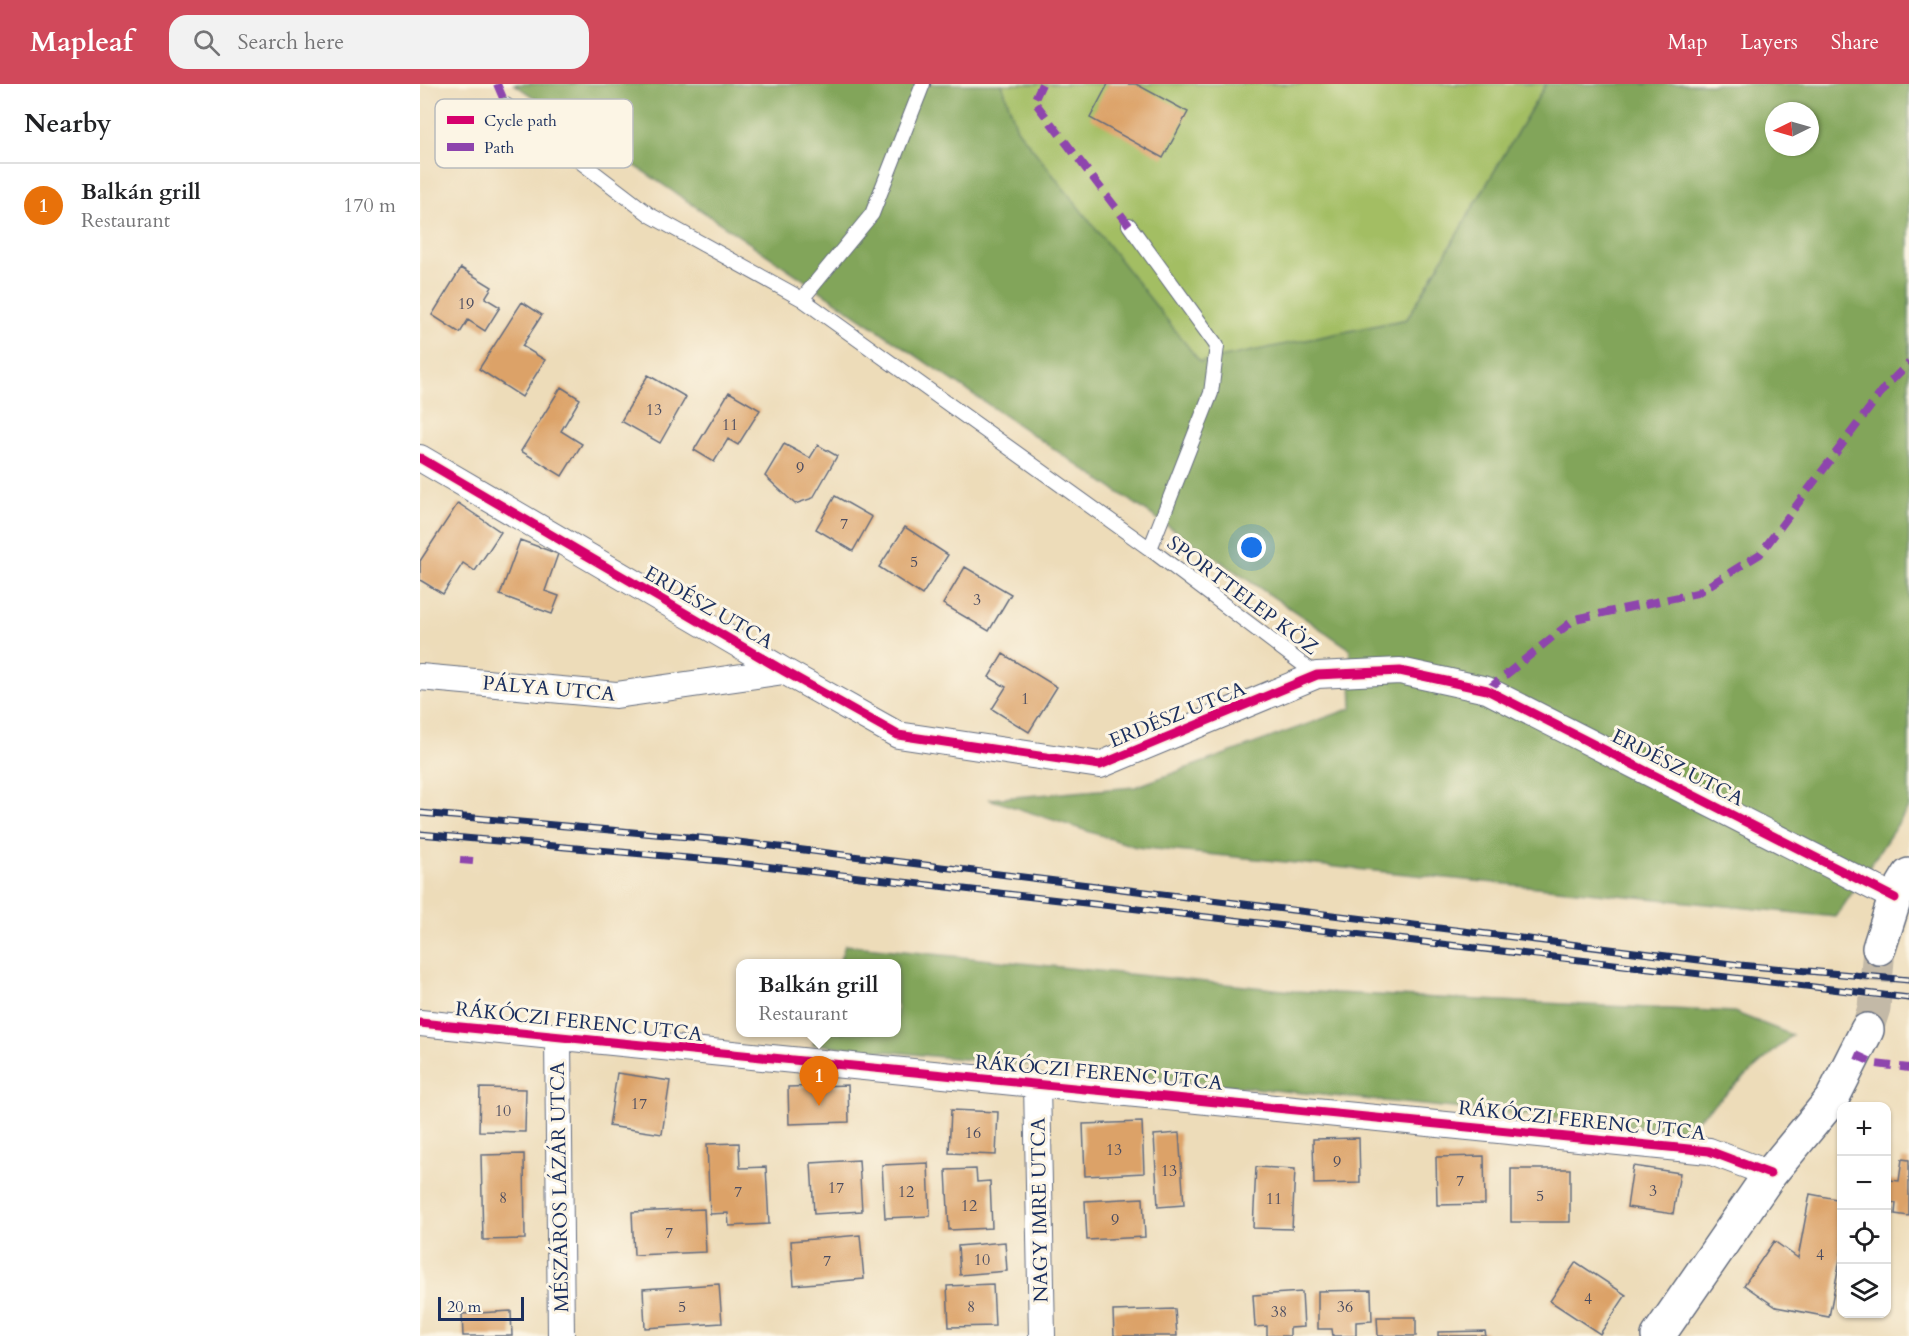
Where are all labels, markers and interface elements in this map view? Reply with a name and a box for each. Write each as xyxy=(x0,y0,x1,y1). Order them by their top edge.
search box xyxy=(169,15,589,69)
text: Mapleaf xyxy=(30,23,133,61)
icon: search xyxy=(190,26,223,59)
text: Search here xyxy=(238,27,344,57)
text: Map xyxy=(1668,28,1708,57)
text: Layers xyxy=(1741,28,1798,57)
text: Share xyxy=(1831,28,1879,57)
legend xyxy=(435,99,633,168)
north arrow xyxy=(1765,102,1819,156)
text: Nearby xyxy=(24,106,112,141)
text: Cycle path xyxy=(484,110,557,132)
text: Path xyxy=(484,137,514,159)
text: Balkán grill xyxy=(81,177,201,207)
text: 1 xyxy=(38,192,49,219)
text: 170 m xyxy=(343,192,396,219)
text: Restaurant xyxy=(81,207,170,234)
house number: 19 xyxy=(458,293,474,315)
house number: 13 xyxy=(646,399,662,421)
house number: 11 xyxy=(722,414,738,436)
house number: 9 xyxy=(796,457,804,479)
house number: 7 xyxy=(840,513,848,535)
street label: SPORTTELEP KÖZ xyxy=(1162,530,1324,661)
your location xyxy=(1237,533,1266,562)
house number: 5 xyxy=(910,551,918,573)
street label: ERDÉSZ UTCA xyxy=(639,559,779,656)
house number: 3 xyxy=(973,589,981,611)
street label: PÁLYA UTCA xyxy=(481,669,617,708)
street label: ERDÉSZ UTCA xyxy=(1105,675,1250,754)
house number: 1 xyxy=(1021,688,1029,710)
street label: ERDÉSZ UTCA xyxy=(1607,723,1749,813)
popup xyxy=(736,959,901,1037)
text: Balkán grill xyxy=(759,970,878,1000)
street label: RÁKÓCZI FERENC UTCA xyxy=(454,995,705,1048)
text: Restaurant xyxy=(759,1000,848,1027)
street label: RÁKÓCZI FERENC UTCA xyxy=(974,1048,1225,1097)
pin: 1 xyxy=(800,1056,838,1106)
street label: MÉSZÁROS LÁZÁR UTCA xyxy=(544,1061,575,1313)
house number: 17 xyxy=(631,1093,647,1115)
street label: RÁKÓCZI FERENC UTCA xyxy=(1457,1094,1708,1147)
house number: 10 xyxy=(495,1100,511,1122)
map controls xyxy=(1837,1102,1891,1318)
button: + xyxy=(1837,1102,1891,1156)
street label: NAGY IMRE UTCA xyxy=(1024,1116,1055,1303)
house number: 16 xyxy=(965,1122,981,1144)
house number: 13 xyxy=(1106,1139,1122,1161)
house number: 9 xyxy=(1333,1151,1341,1173)
button: − xyxy=(1837,1156,1891,1210)
house number: 13 xyxy=(1161,1160,1177,1182)
house number: 7 xyxy=(1456,1170,1464,1192)
house number: 17 xyxy=(828,1177,844,1199)
house number: 3 xyxy=(1649,1180,1657,1202)
house number: 7 xyxy=(734,1181,742,1203)
house number: 12 xyxy=(898,1181,914,1203)
house number: 5 xyxy=(1536,1185,1544,1207)
house number: 8 xyxy=(499,1187,507,1209)
house number: 11 xyxy=(1266,1188,1282,1210)
house number: 12 xyxy=(961,1195,977,1217)
house number: 9 xyxy=(1111,1209,1119,1231)
button: locate xyxy=(1837,1210,1891,1264)
house number: 7 xyxy=(665,1222,673,1244)
house number: 4 xyxy=(1816,1244,1824,1266)
house number: 10 xyxy=(974,1249,990,1271)
house number: 7 xyxy=(823,1250,831,1272)
button: layers xyxy=(1837,1264,1891,1318)
house number: 4 xyxy=(1584,1288,1592,1310)
scale bar xyxy=(438,1294,524,1322)
text: 20 m xyxy=(447,1296,481,1318)
house number: 5 xyxy=(678,1296,686,1318)
house number: 8 xyxy=(967,1296,975,1318)
house number: 36 xyxy=(1337,1296,1353,1318)
house number: 38 xyxy=(1271,1301,1287,1323)

